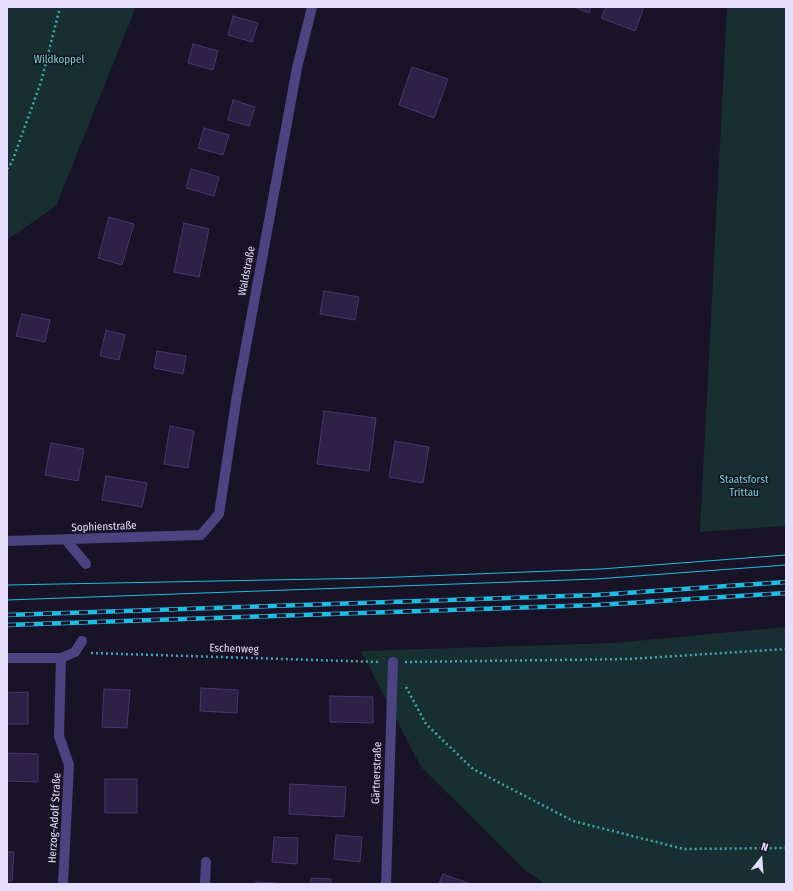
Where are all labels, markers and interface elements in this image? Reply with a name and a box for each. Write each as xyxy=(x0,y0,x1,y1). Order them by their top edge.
park label: Wildkoppel xyxy=(34,53,84,67)
street label: Waldstraße xyxy=(236,245,258,297)
park label: Staatsforst Trittau xyxy=(719,473,769,499)
street label: Sophienstraße xyxy=(71,519,137,535)
street label: Eschenweg xyxy=(209,642,259,656)
street label: Gärtnerstraße xyxy=(369,742,385,804)
street label: Herzog-Adolf Straße xyxy=(46,772,64,864)
north arrow xyxy=(741,839,781,879)
text: N xyxy=(760,840,770,854)

